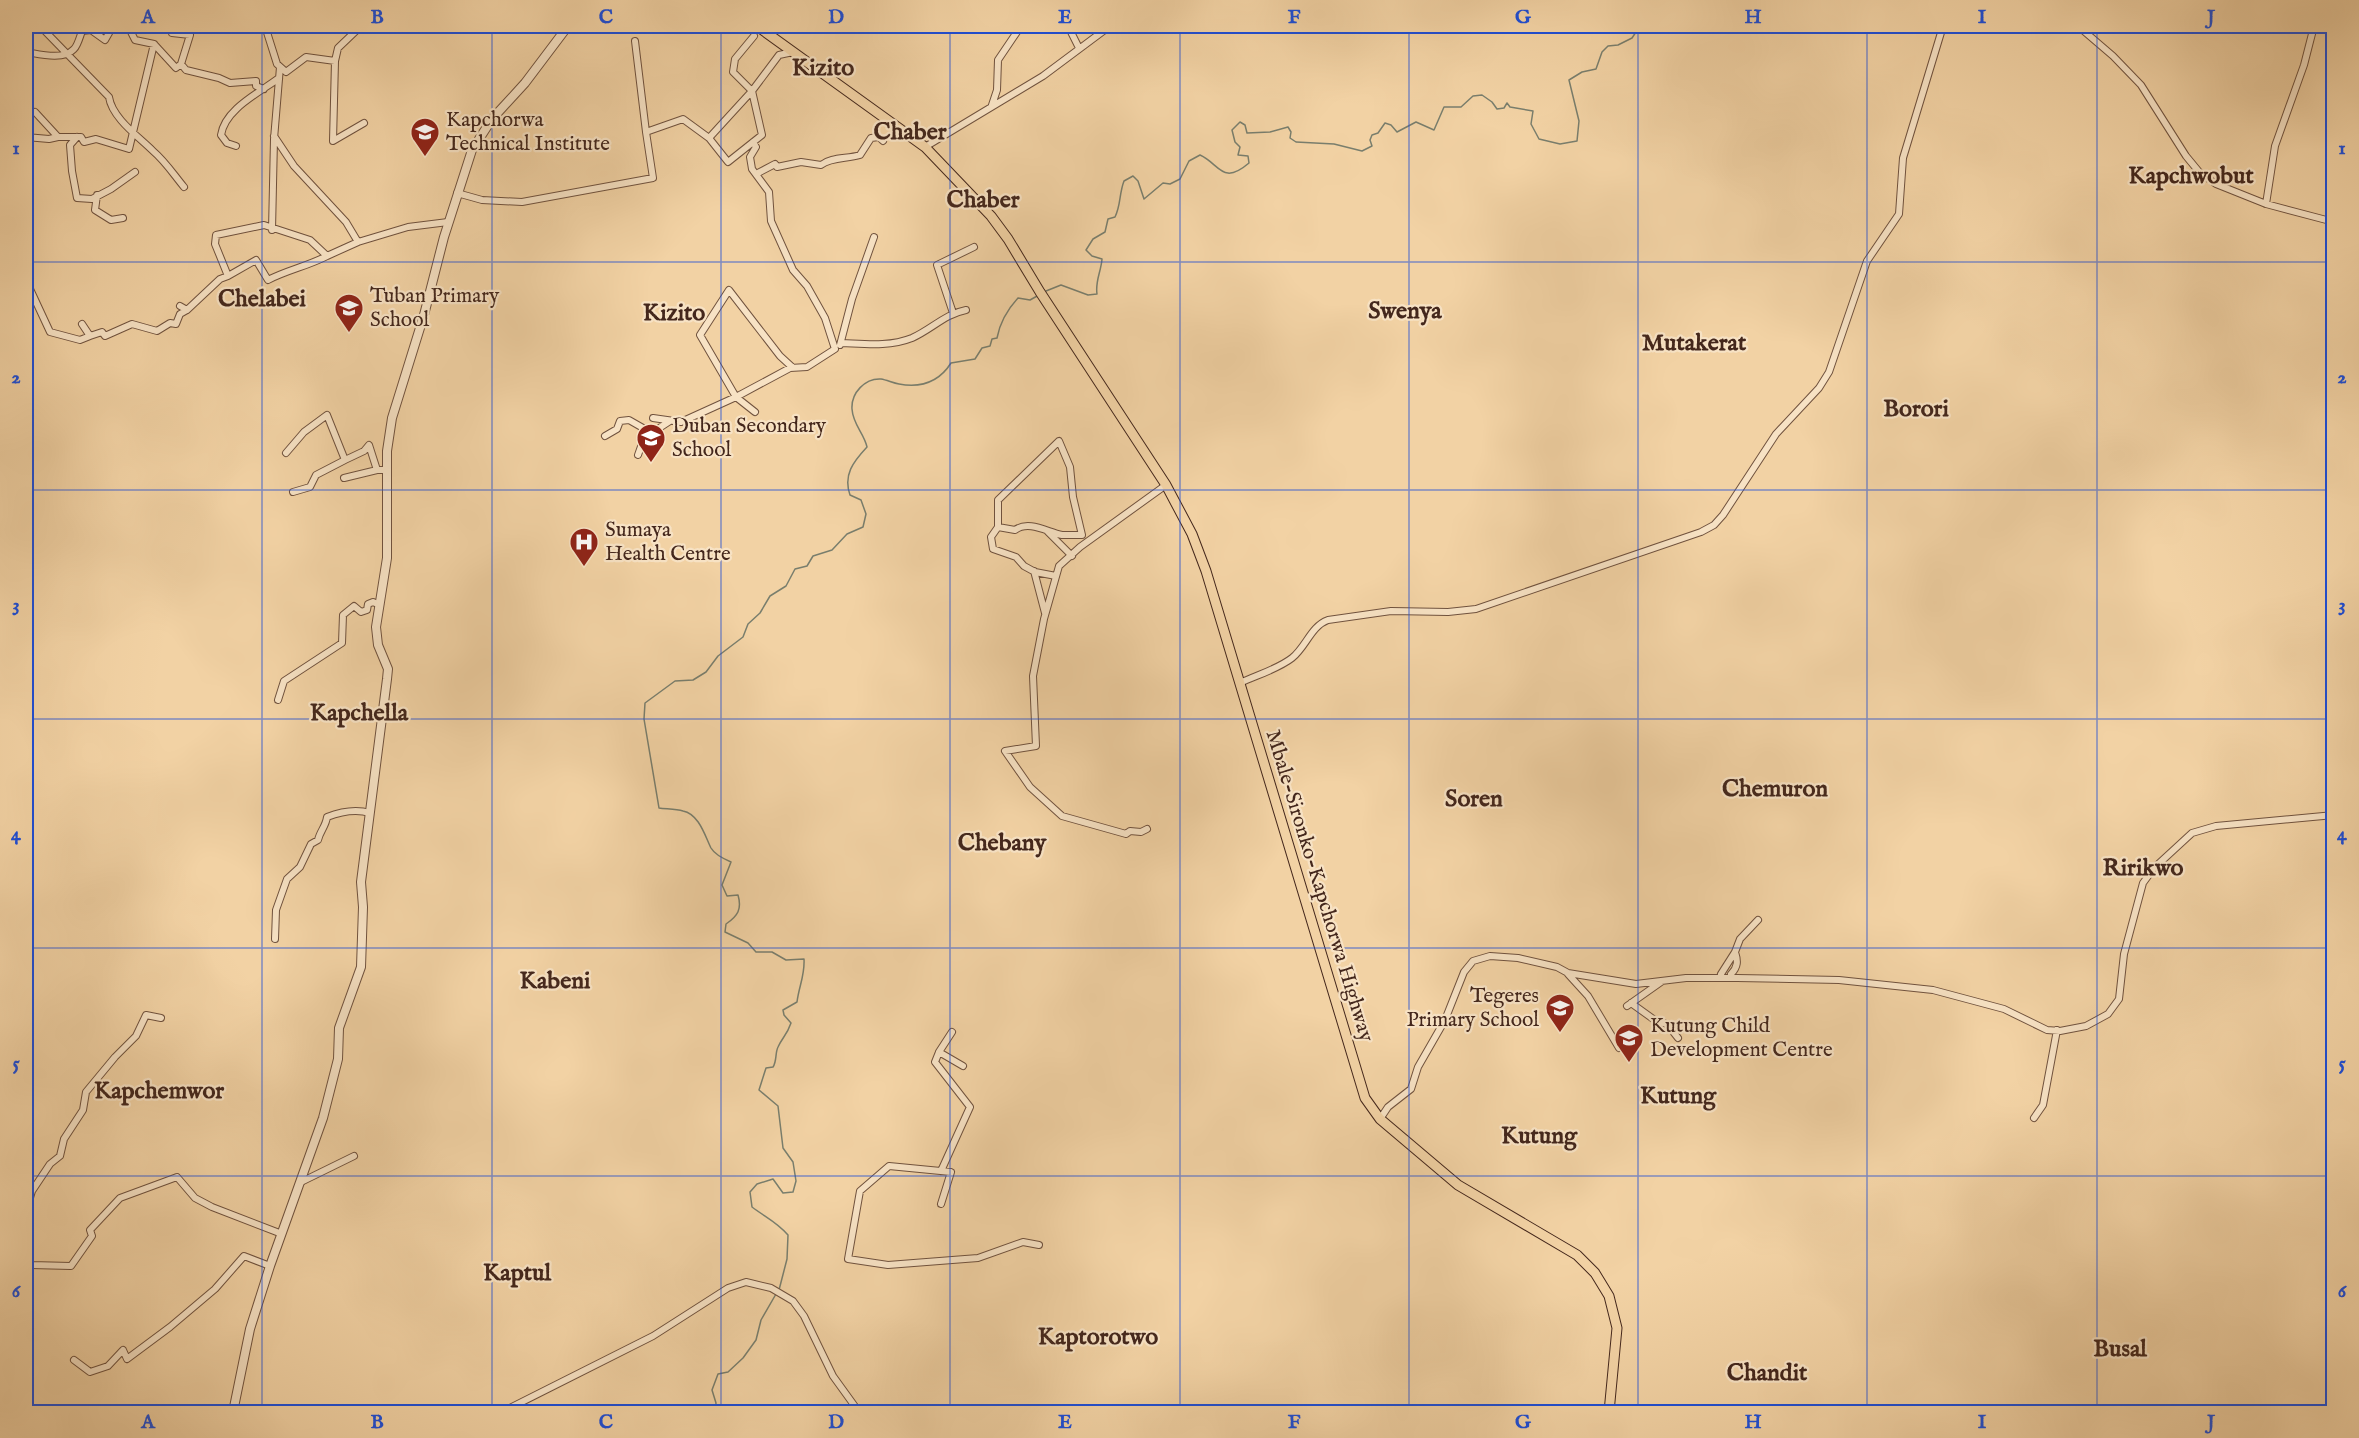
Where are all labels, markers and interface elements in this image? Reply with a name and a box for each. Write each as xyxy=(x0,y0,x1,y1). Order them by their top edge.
text: A xyxy=(140,5,156,30)
text: B xyxy=(370,5,384,30)
text: C xyxy=(599,5,613,30)
text: D xyxy=(828,5,844,30)
text: E xyxy=(1058,5,1072,30)
text: F xyxy=(1288,5,1301,30)
text: G xyxy=(1515,5,1532,30)
text: H xyxy=(1744,5,1762,30)
text: I xyxy=(1978,5,1987,30)
text: J xyxy=(2204,5,2216,30)
district label: Kizito xyxy=(792,53,854,84)
place label: Kapchorwa Technical Institute xyxy=(446,107,610,158)
school or university icon: Kapchorwa Technical Institute xyxy=(409,116,441,158)
district label: Chaber xyxy=(874,117,947,148)
text: 1 xyxy=(12,136,20,161)
text: 1 xyxy=(2338,136,2346,161)
district label: Kapchwobut xyxy=(2128,161,2254,192)
district label: Chaber xyxy=(947,185,1020,216)
place label: Tuban Primary School xyxy=(370,283,500,334)
district label: Chelabei xyxy=(218,284,307,315)
school or university icon: Tuban Primary School xyxy=(333,292,365,334)
district label: Swenya xyxy=(1368,296,1442,327)
district label: Kizito xyxy=(643,298,705,329)
district label: Mutakerat xyxy=(1642,328,1747,359)
text: 2 xyxy=(11,365,21,390)
text: 2 xyxy=(2337,365,2347,390)
district label: Borori xyxy=(1883,394,1949,425)
place label: Duban Secondary School xyxy=(672,413,827,464)
school or university icon: Duban Secondary School xyxy=(635,422,667,464)
place label: Sumaya Health Centre xyxy=(605,517,731,568)
hospital icon: Sumaya Health Centre xyxy=(568,526,600,568)
text: 3 xyxy=(12,593,20,618)
text: 3 xyxy=(2338,593,2346,618)
district label: Kapchella xyxy=(310,698,409,729)
street label: Mbale-Sironko-Kapchorwa Highway xyxy=(1259,727,1380,1046)
district label: Chemuron xyxy=(1722,774,1828,805)
district label: Soren xyxy=(1445,784,1503,815)
text: 4 xyxy=(11,822,22,847)
text: 4 xyxy=(2337,822,2348,847)
district label: Chebany xyxy=(958,828,1047,859)
district label: Ririkwo xyxy=(2103,853,2184,884)
district label: Kabeni xyxy=(520,966,591,997)
place label: Tegeres Primary School xyxy=(1406,983,1539,1034)
school or university icon: Tegeres Primary School xyxy=(1544,992,1576,1034)
place label: Kutung Child Development Centre xyxy=(1650,1013,1833,1064)
school or university icon: Kutung Child Development Centre xyxy=(1613,1022,1645,1064)
text: 5 xyxy=(12,1051,20,1076)
text: 5 xyxy=(2338,1051,2346,1076)
district label: Kapchemwor xyxy=(94,1076,224,1107)
district label: Kutung xyxy=(1640,1081,1717,1112)
district label: Kutung xyxy=(1501,1121,1578,1152)
district label: Kaptul xyxy=(483,1258,551,1289)
text: 6 xyxy=(12,1279,22,1304)
text: 6 xyxy=(2338,1279,2348,1304)
district label: Kaptorotwo xyxy=(1038,1322,1158,1353)
district label: Busal xyxy=(2093,1334,2147,1365)
district label: Chandit xyxy=(1727,1358,1808,1389)
text: A xyxy=(140,1410,156,1435)
text: B xyxy=(370,1410,384,1435)
text: C xyxy=(599,1410,613,1435)
text: D xyxy=(828,1410,844,1435)
text: E xyxy=(1058,1410,1072,1435)
text: F xyxy=(1288,1410,1301,1435)
text: G xyxy=(1515,1410,1532,1435)
text: H xyxy=(1744,1410,1762,1435)
text: I xyxy=(1978,1410,1987,1435)
text: J xyxy=(2204,1410,2216,1435)

